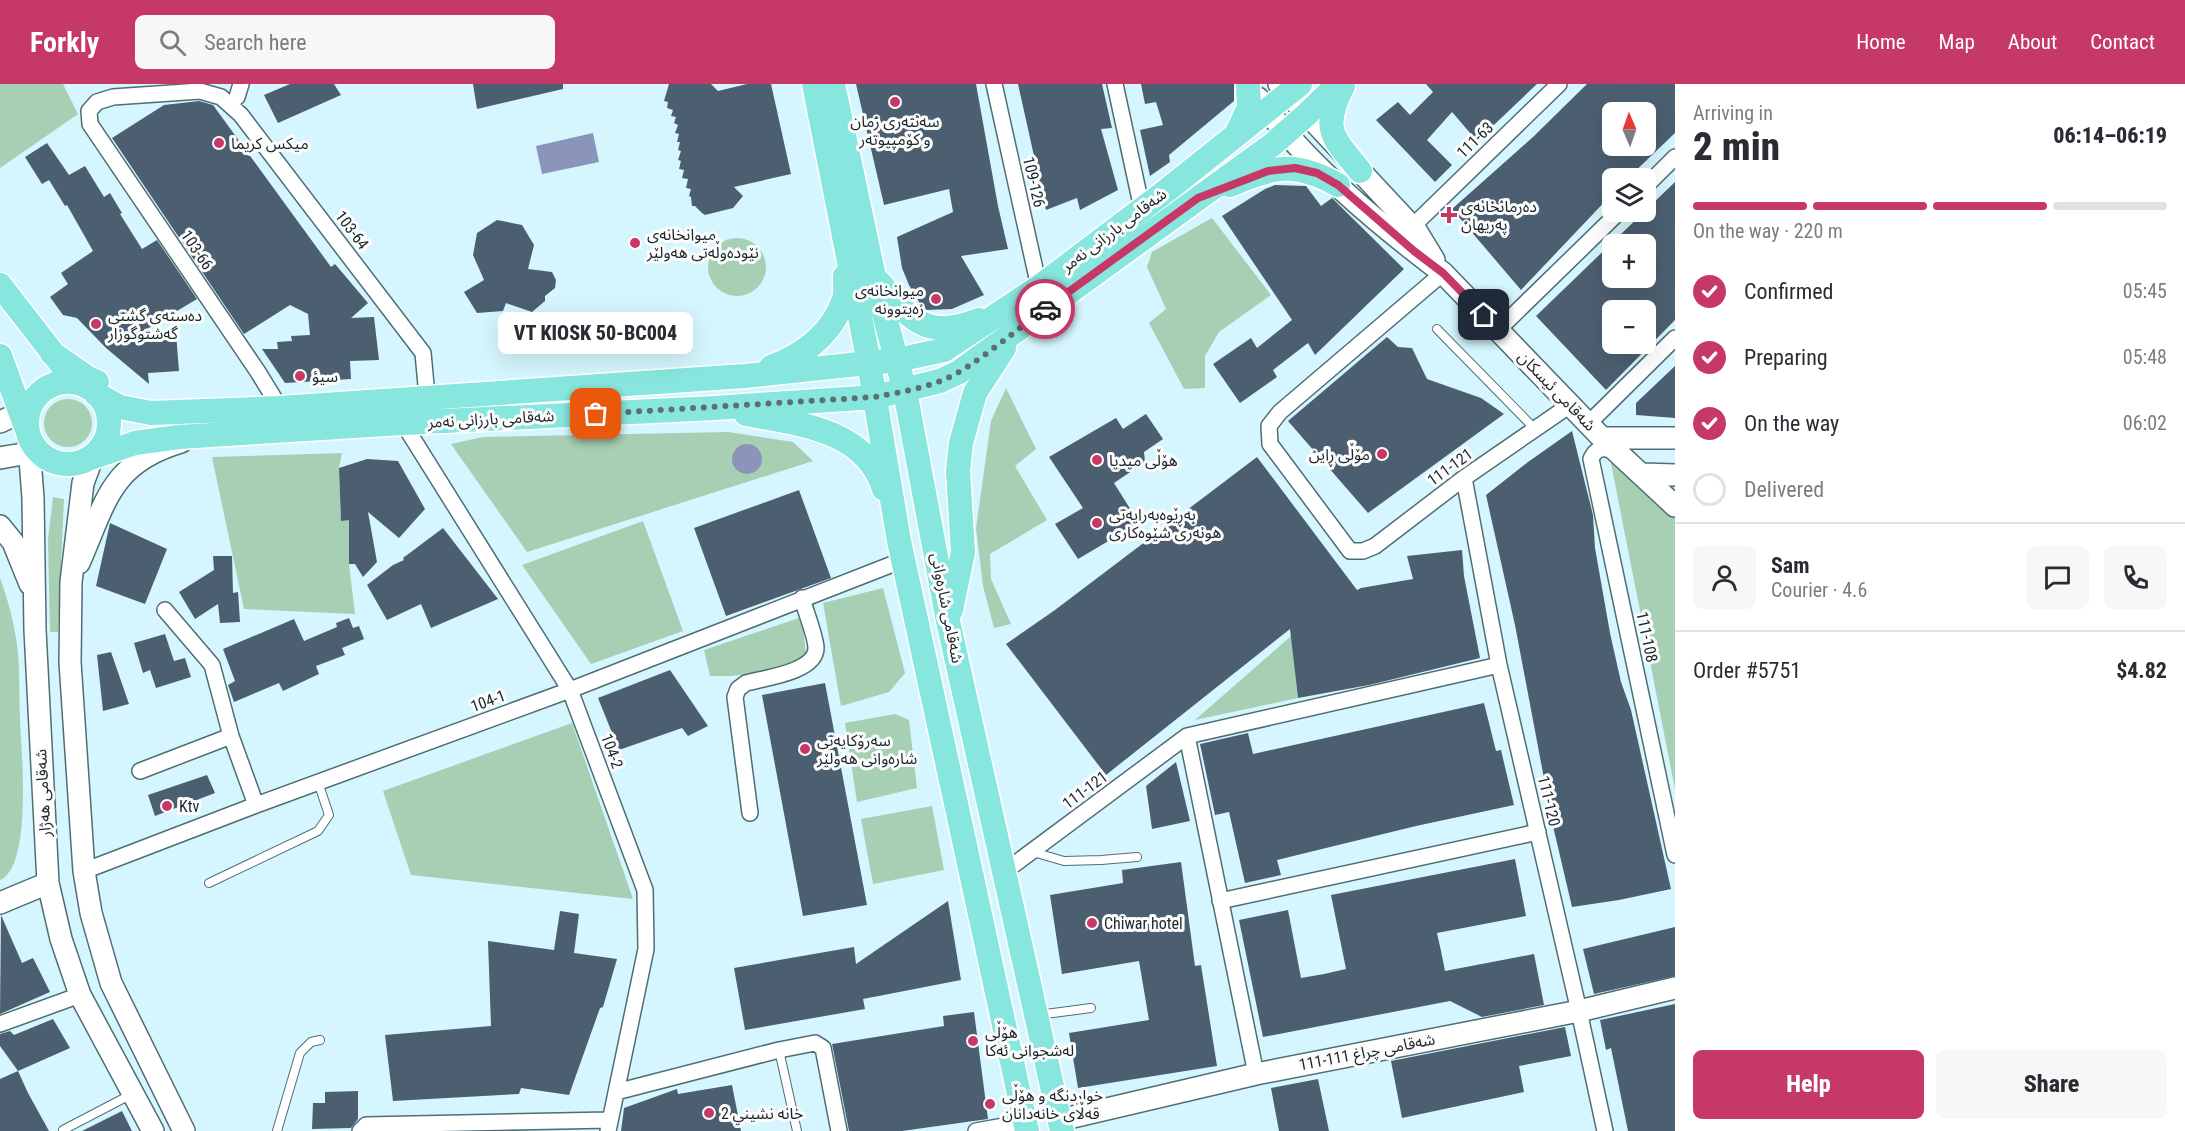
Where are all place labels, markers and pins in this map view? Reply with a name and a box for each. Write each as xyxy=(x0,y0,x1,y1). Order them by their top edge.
marker: سەنتەری زمان و کۆمپیوتەر xyxy=(888,95,902,109)
place label: سەنتەری زمان و کۆمپیوتەر xyxy=(850,112,940,150)
place label: ميكس كريما xyxy=(231,134,309,153)
marker: ميكس كريما xyxy=(212,136,226,150)
place label: دەرمانخانەی پەریهان xyxy=(1461,197,1537,235)
marker: دەرمانخانەی پەریهان xyxy=(1442,208,1456,222)
place label: میوانخانەی نێودەوڵەتی هەولێر xyxy=(646,225,759,262)
marker: میوانخانەی نێودەوڵەتی هەولێر xyxy=(628,236,642,250)
place label: میوانخانەی زەیتوونە xyxy=(855,281,924,318)
pin xyxy=(1458,289,1509,340)
marker: میوانخانەی زەیتوونە xyxy=(929,292,943,306)
place label: ده‌سته‌ی گشتی گه‌شتوگوزار xyxy=(107,306,202,343)
callout: VT KIOSK 50-BC004 xyxy=(498,312,694,354)
marker: ده‌سته‌ی گشتی گه‌شتوگوزار xyxy=(89,317,103,331)
place label: سيؤ xyxy=(312,367,338,386)
marker: سيؤ xyxy=(293,369,307,383)
pin xyxy=(570,388,621,439)
place label: مۆڵی ڕاین xyxy=(1309,442,1370,468)
marker: مۆڵی ڕاین xyxy=(1375,447,1389,461)
place label: هۆڵی میدیا xyxy=(1109,448,1178,470)
marker: هۆڵی میدیا xyxy=(1090,453,1104,467)
place label: بەڕێوەبەرایەتی هونەری شێوەکاری xyxy=(1109,505,1221,542)
marker: بەڕێوەبەرایەتی هونەری شێوەکاری xyxy=(1090,516,1104,530)
place label: سەرۆکایەتی شارەوانی هەولێر xyxy=(816,731,917,768)
marker: سەرۆکایەتی شارەوانی هەولێر xyxy=(798,742,812,756)
place label: Ktv xyxy=(179,797,199,816)
marker: Ktv xyxy=(160,799,174,813)
place label: Chiwar hotel xyxy=(1104,914,1183,933)
marker: Chiwar hotel xyxy=(1085,916,1099,930)
place label: هۆڵی لەشجوانی ئەکا xyxy=(985,1020,1074,1060)
marker: هۆڵی لەشجوانی ئەکا xyxy=(966,1034,980,1048)
place label: خواردنگە و هۆڵی قەڵای خانەدانان xyxy=(1002,1083,1103,1123)
marker: خواردنگە و هۆڵی قەڵای خانەدانان xyxy=(983,1097,997,1111)
place label: خانه نشيني 2 xyxy=(721,1104,804,1125)
marker: خانه نشيني 2 xyxy=(702,1106,716,1120)

